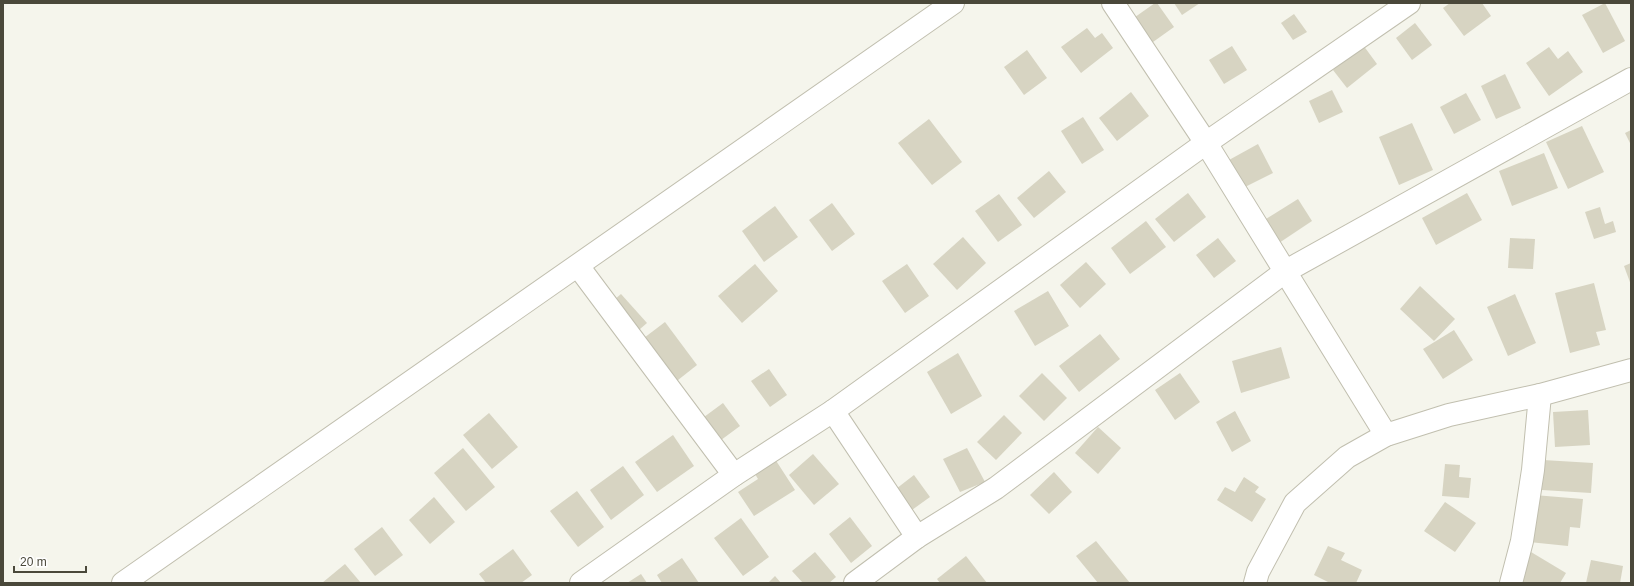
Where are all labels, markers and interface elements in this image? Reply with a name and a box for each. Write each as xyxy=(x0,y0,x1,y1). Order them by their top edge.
scale bar xyxy=(14,548,86,574)
text: 20 m xyxy=(20,555,47,569)

